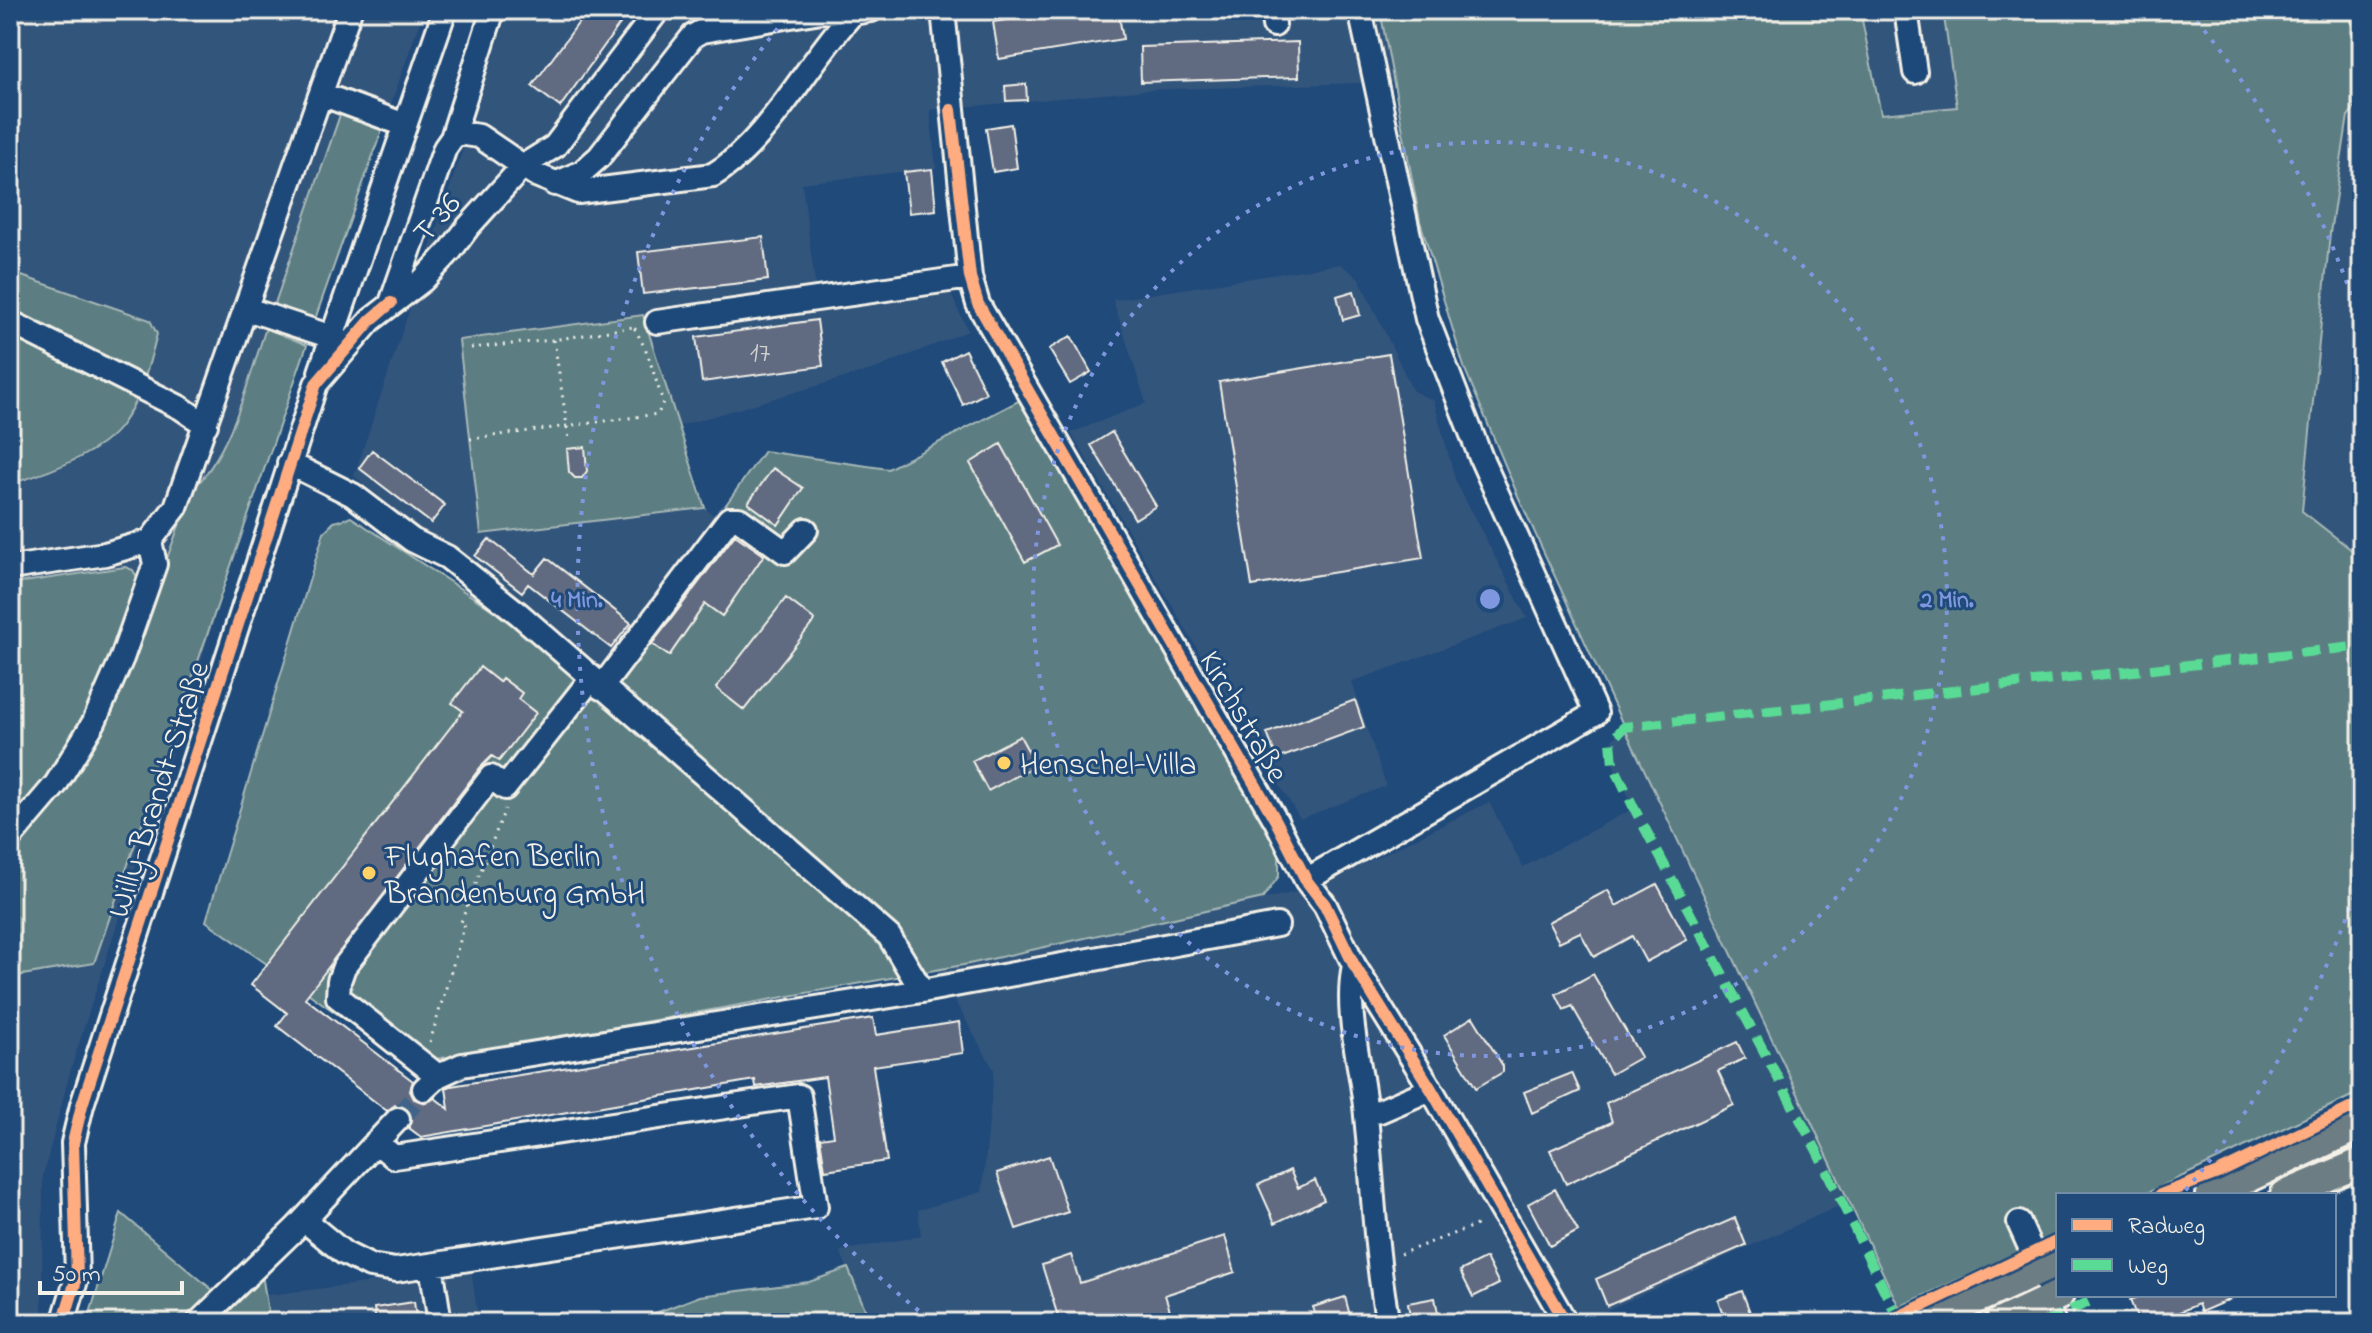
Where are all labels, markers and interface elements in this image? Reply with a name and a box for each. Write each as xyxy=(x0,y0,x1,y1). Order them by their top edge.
street label: T 36 xyxy=(403,184,474,255)
house number: 17 xyxy=(750,334,771,375)
text: 4 Min. xyxy=(551,584,603,619)
text: 2 Min. xyxy=(1919,584,1974,619)
centre of rings xyxy=(1476,585,1504,613)
street label: Kirchstraße xyxy=(1185,643,1299,793)
street label: Willy-Brandt-Straße xyxy=(97,655,224,925)
place label: Henschel-Villa xyxy=(1020,743,1197,790)
marker: Henschel-Villa xyxy=(995,754,1013,772)
place label: Flughafen Berlin Brandenburg GmbH xyxy=(384,835,645,919)
marker: Flughafen Berlin Brandenburg GmbH xyxy=(360,864,378,882)
legend xyxy=(2056,1193,2336,1297)
text: Radweg xyxy=(2128,1210,2205,1245)
scale bar xyxy=(40,1245,182,1295)
text: Weg xyxy=(2128,1250,2168,1285)
text: 50 m xyxy=(52,1258,101,1293)

